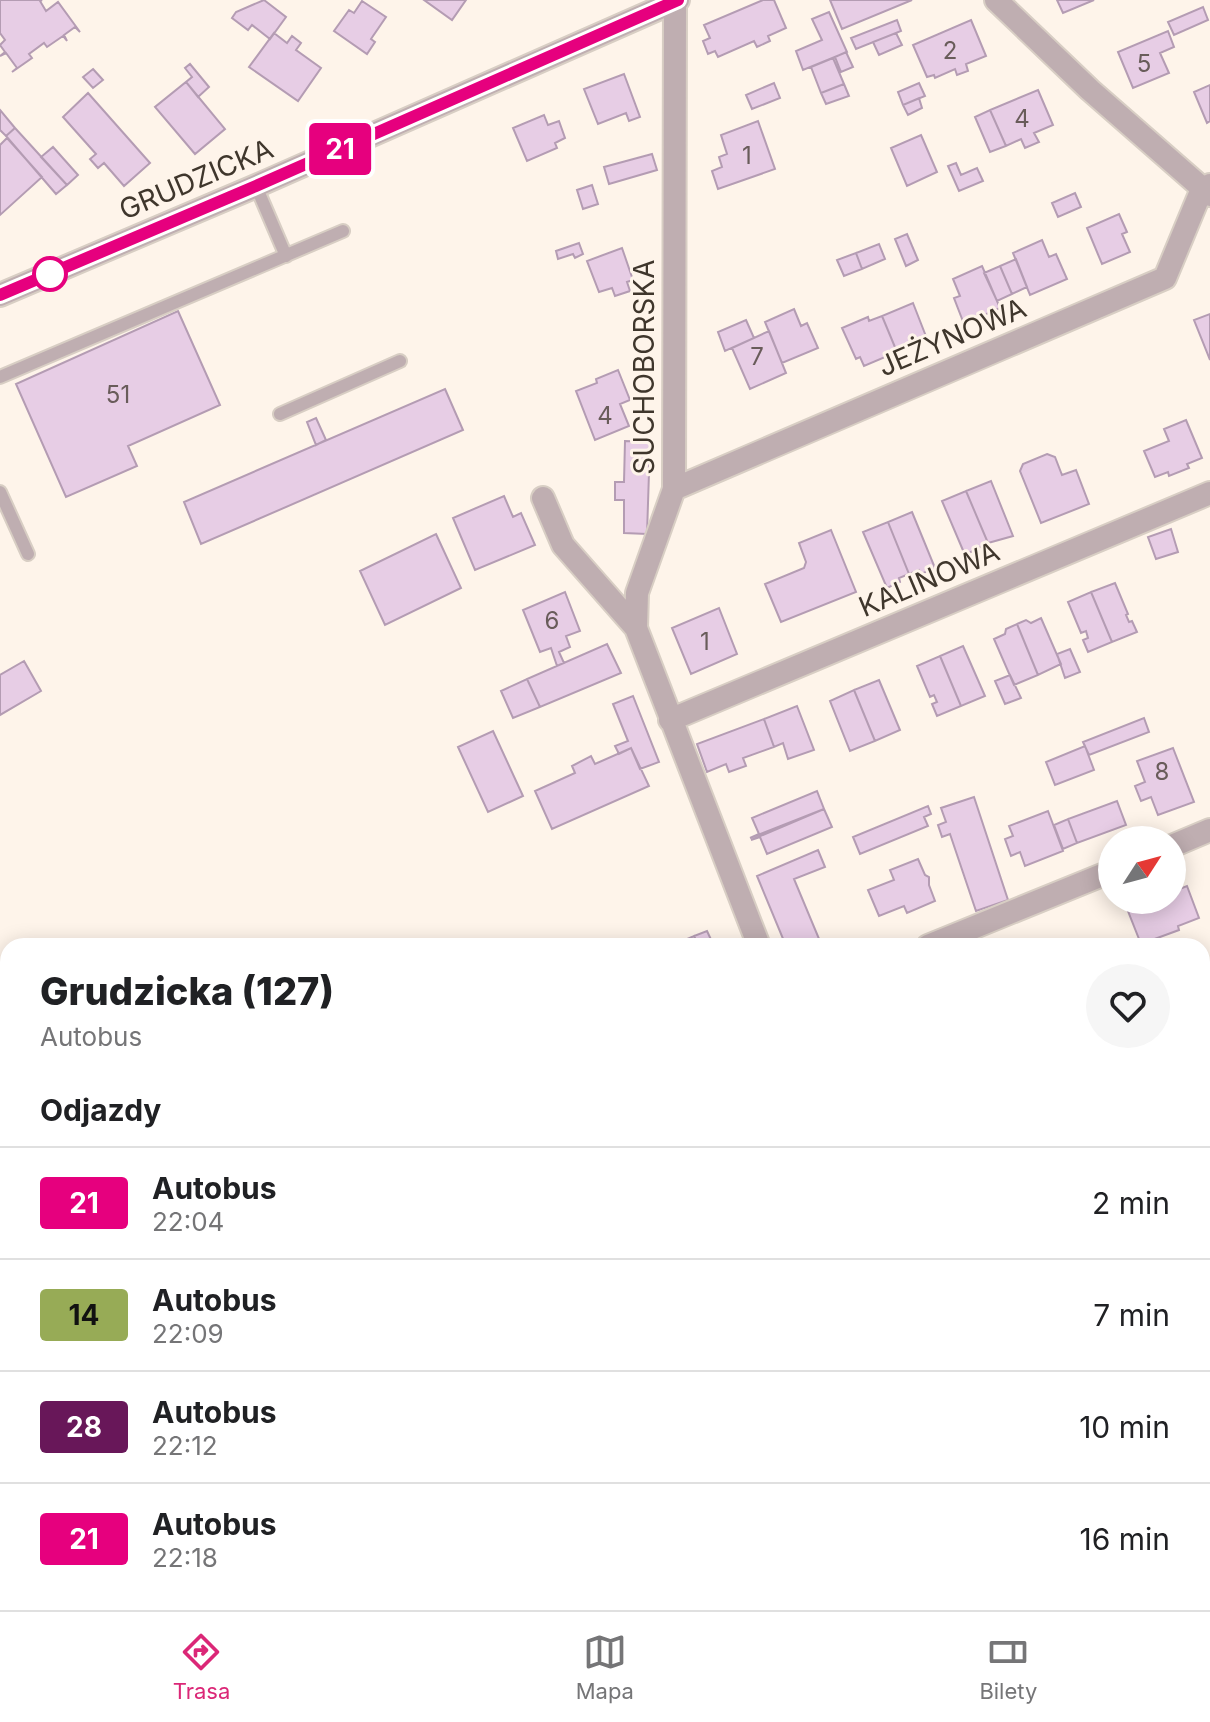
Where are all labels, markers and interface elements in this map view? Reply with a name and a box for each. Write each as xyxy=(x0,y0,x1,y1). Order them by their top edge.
house number: 2 xyxy=(943,36,957,65)
house number: 5 xyxy=(1137,49,1151,78)
house number: 4 xyxy=(1014,104,1030,133)
line badge: 21 xyxy=(304,123,376,175)
street label: GRUDZICKA xyxy=(114,131,278,227)
text: 21 xyxy=(325,132,355,166)
house number: 1 xyxy=(742,141,752,170)
unlabelled marker xyxy=(33,257,67,291)
street label: SUCHOBORSKA xyxy=(627,259,661,475)
street label: JEŻYNOWA xyxy=(873,291,1031,383)
house number: 7 xyxy=(750,342,764,371)
house number: 51 xyxy=(106,380,130,409)
house number: 4 xyxy=(597,401,613,430)
street label: KALINOWA xyxy=(854,534,1004,624)
house number: 6 xyxy=(545,606,559,635)
house number: 1 xyxy=(700,627,710,656)
house number: 8 xyxy=(1155,757,1169,786)
north arrow xyxy=(1098,826,1186,914)
map controls xyxy=(1098,826,1186,914)
button: heart xyxy=(1086,964,1170,1048)
text: Grudzicka (127) xyxy=(40,968,334,1014)
text: Autobus xyxy=(40,1021,142,1052)
text: Odjazdy xyxy=(40,1092,161,1128)
text: Autobus xyxy=(152,1170,277,1206)
text: 2 min xyxy=(1092,1185,1170,1221)
text: 21 xyxy=(69,1186,99,1220)
text: 22:04 xyxy=(152,1206,224,1237)
text: Autobus xyxy=(152,1282,277,1318)
text: 7 min xyxy=(1093,1297,1170,1333)
text: 14 xyxy=(68,1298,100,1332)
text: 22:09 xyxy=(152,1318,224,1349)
text: Autobus xyxy=(152,1394,277,1430)
text: 10 min xyxy=(1079,1409,1170,1445)
text: 28 xyxy=(66,1410,102,1444)
text: 22:12 xyxy=(152,1430,218,1461)
text: Autobus xyxy=(152,1506,277,1542)
text: 16 min xyxy=(1079,1521,1170,1557)
text: 21 xyxy=(69,1522,99,1556)
text: 22:18 xyxy=(152,1542,218,1573)
tab: Trasa xyxy=(173,1630,230,1704)
tab: Mapa xyxy=(576,1630,634,1704)
tab: Bilety xyxy=(979,1630,1037,1704)

